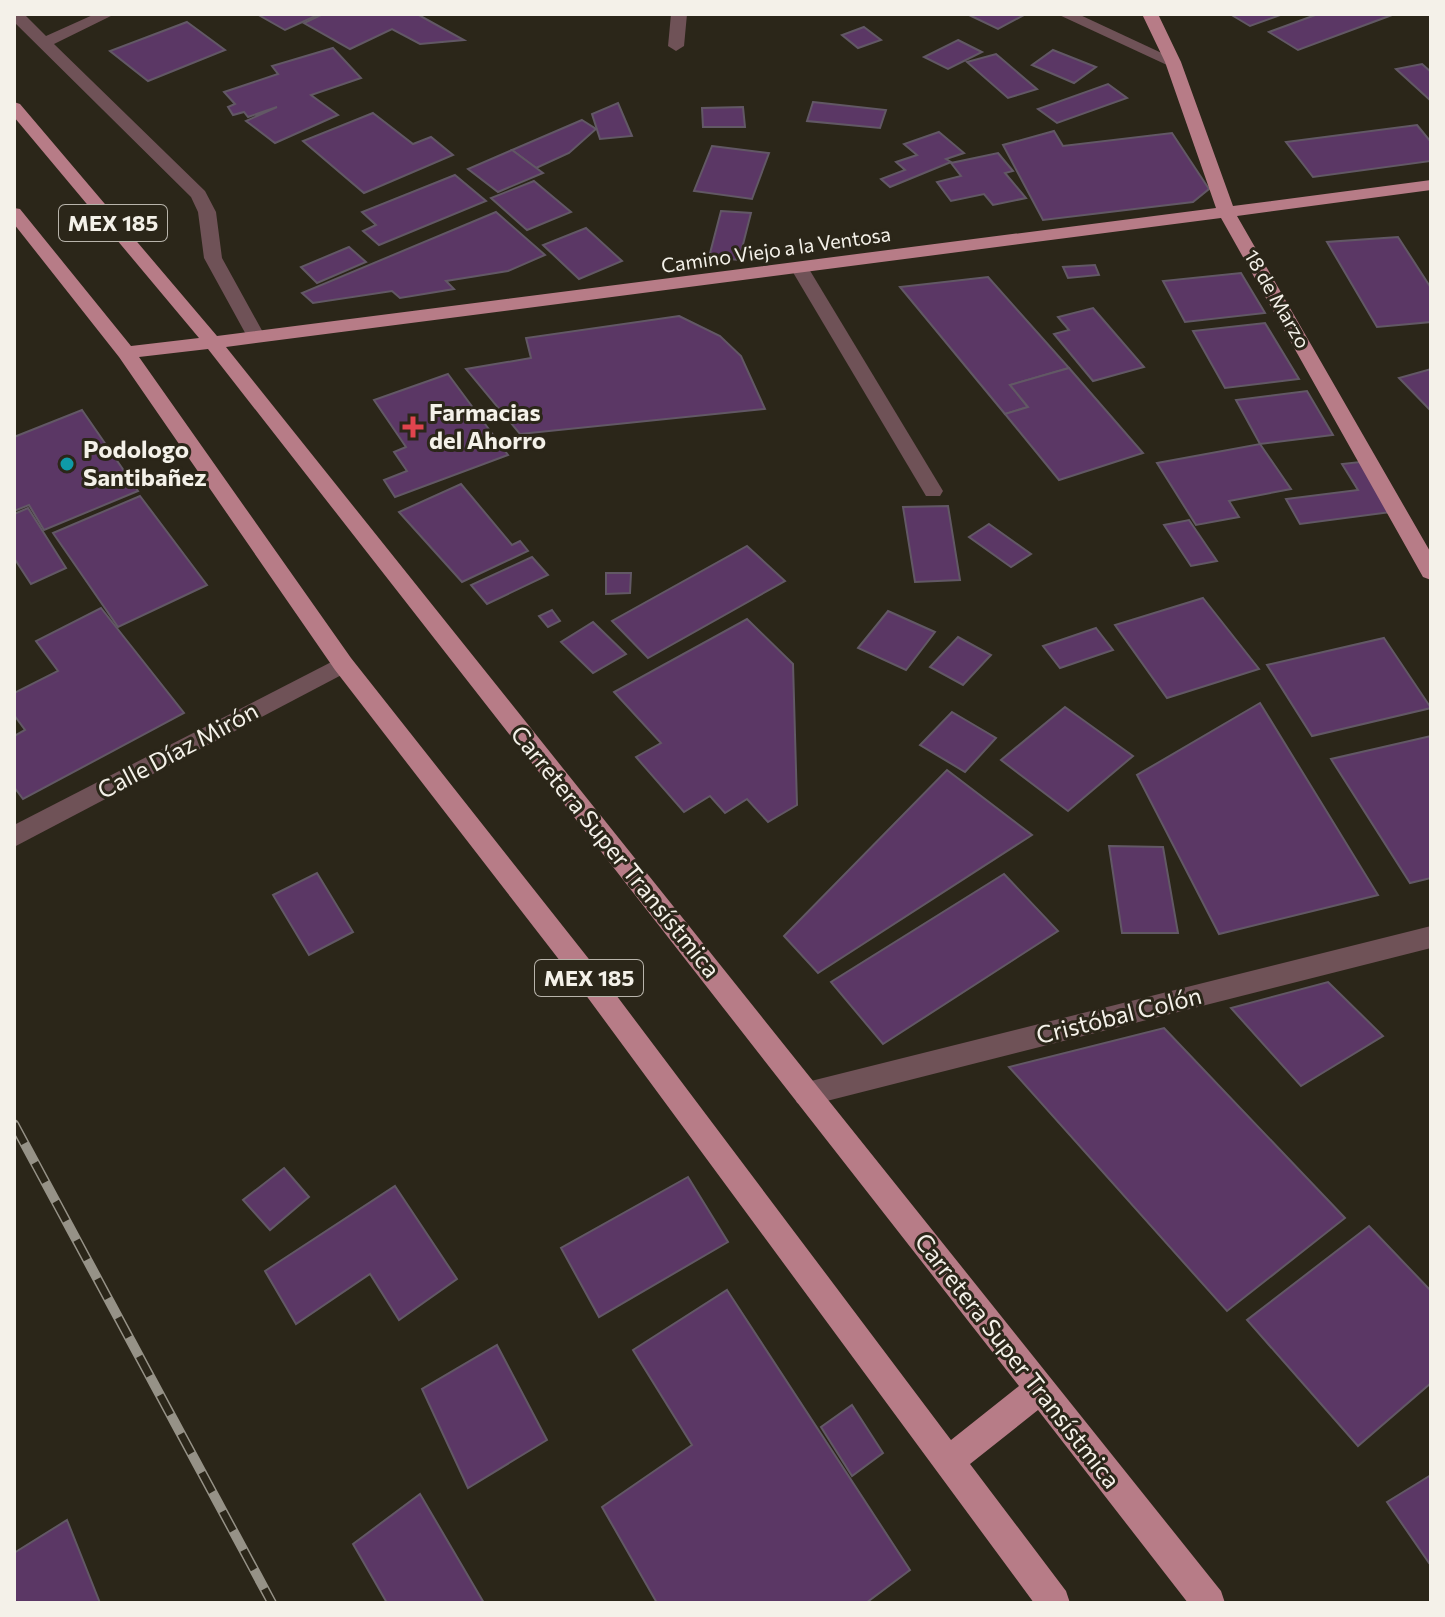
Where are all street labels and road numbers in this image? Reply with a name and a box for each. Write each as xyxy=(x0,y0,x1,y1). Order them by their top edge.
road number: MEX 185 xyxy=(59,205,167,241)
street label: Camino Viejo a la Ventosa xyxy=(659,221,892,277)
street label: 18 de Marzo xyxy=(1240,245,1316,352)
street label: Calle Díaz Mirón xyxy=(92,695,263,804)
street label: Carretera Super Transístmica xyxy=(505,719,727,983)
road number: MEX 185 xyxy=(535,960,643,996)
street label: Cristóbal Colón xyxy=(1033,980,1204,1049)
street label: Carretera Super Transístmica xyxy=(910,1227,1127,1493)

